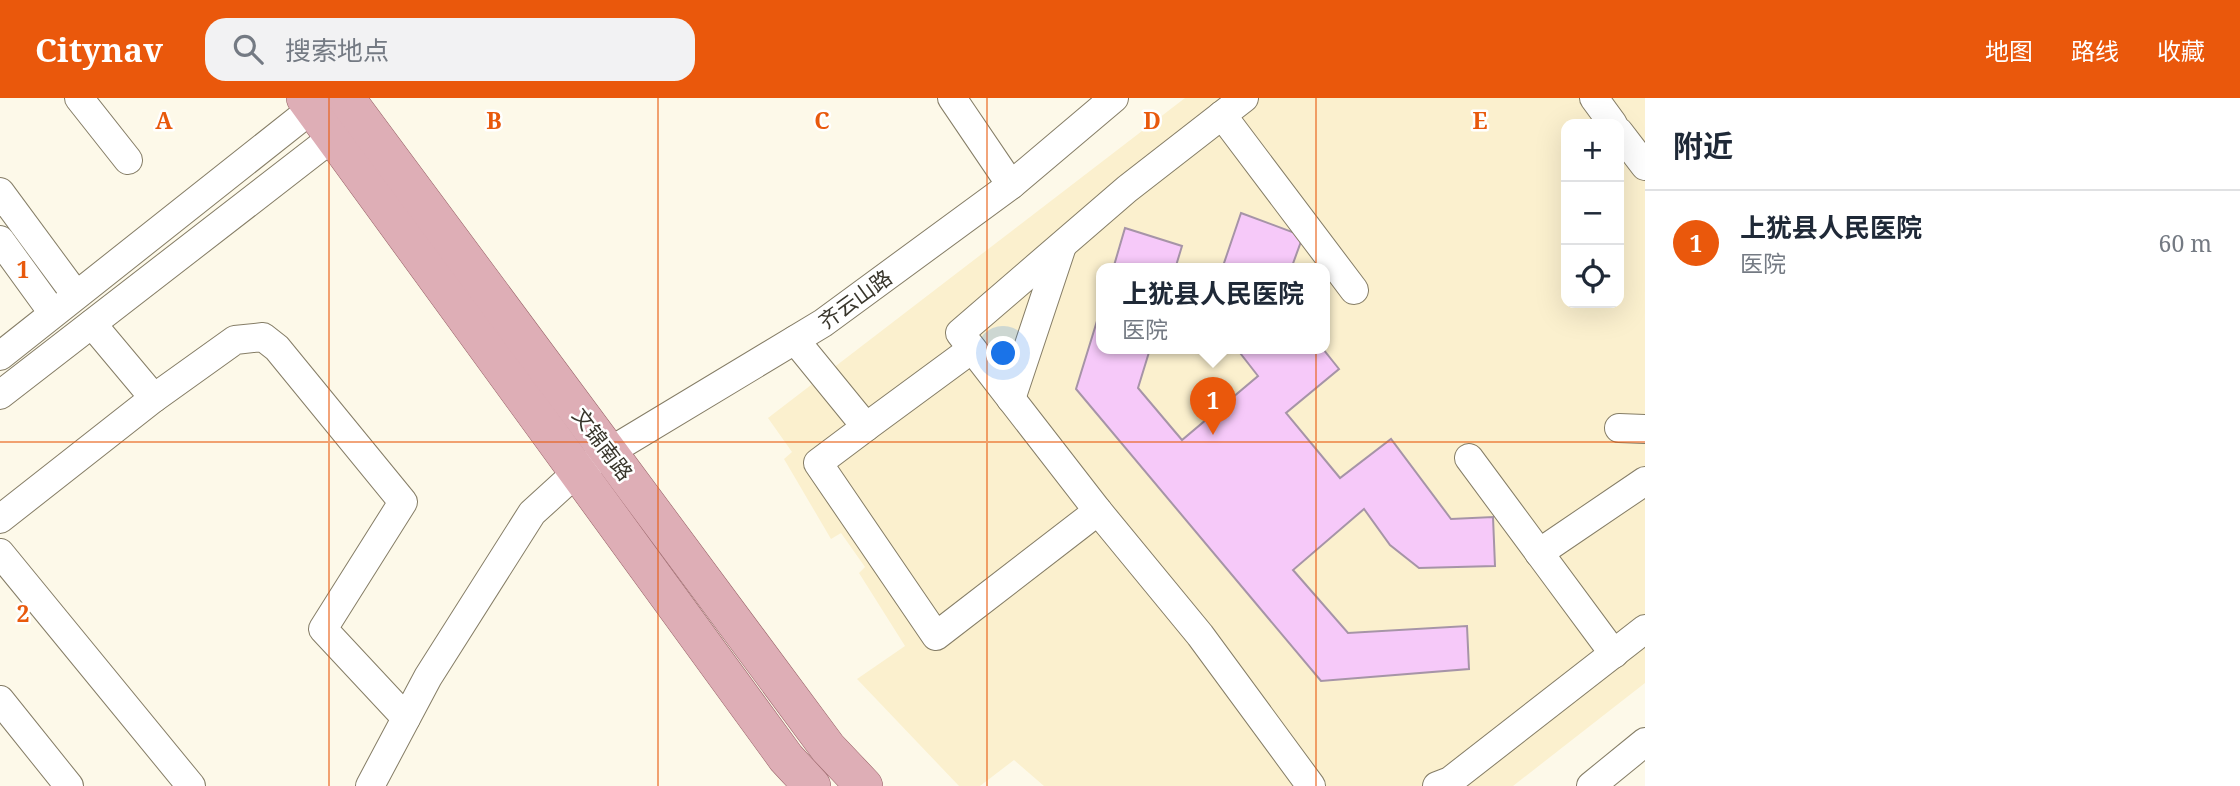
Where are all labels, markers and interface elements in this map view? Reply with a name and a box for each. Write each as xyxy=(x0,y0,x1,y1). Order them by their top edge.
search box xyxy=(205,18,695,81)
text: Citynav xyxy=(35,27,163,72)
icon: search xyxy=(229,30,267,68)
text: 搜索地点 xyxy=(285,32,389,68)
text: 地图 xyxy=(1985,34,2033,67)
text: 路线 xyxy=(2071,34,2119,67)
text: 收藏 xyxy=(2157,34,2205,67)
text: A xyxy=(155,104,173,136)
text: B xyxy=(486,104,502,136)
text: C xyxy=(814,104,830,136)
text: D xyxy=(1143,104,1161,136)
text: E xyxy=(1472,104,1488,136)
map controls xyxy=(1561,119,1624,308)
button: + xyxy=(1561,119,1624,182)
text: 附近 xyxy=(1673,125,1733,166)
button: − xyxy=(1561,182,1624,245)
text: 上犹县人民医院 xyxy=(1740,209,1922,245)
text: 1 xyxy=(1690,227,1703,259)
text: 60 m xyxy=(2159,227,2212,259)
button: locate xyxy=(1561,245,1624,308)
text: 医院 xyxy=(1740,247,1786,279)
text: 1 xyxy=(17,253,30,285)
street label: 齐云山路 xyxy=(813,263,897,335)
popup xyxy=(1096,263,1330,354)
text: 上犹县人民医院 xyxy=(1122,275,1304,311)
text: 医院 xyxy=(1122,313,1168,345)
your location xyxy=(986,336,1020,370)
pin: 1 xyxy=(1190,377,1236,435)
street label: 文锦南路 xyxy=(567,402,639,486)
text: 2 xyxy=(17,597,30,629)

